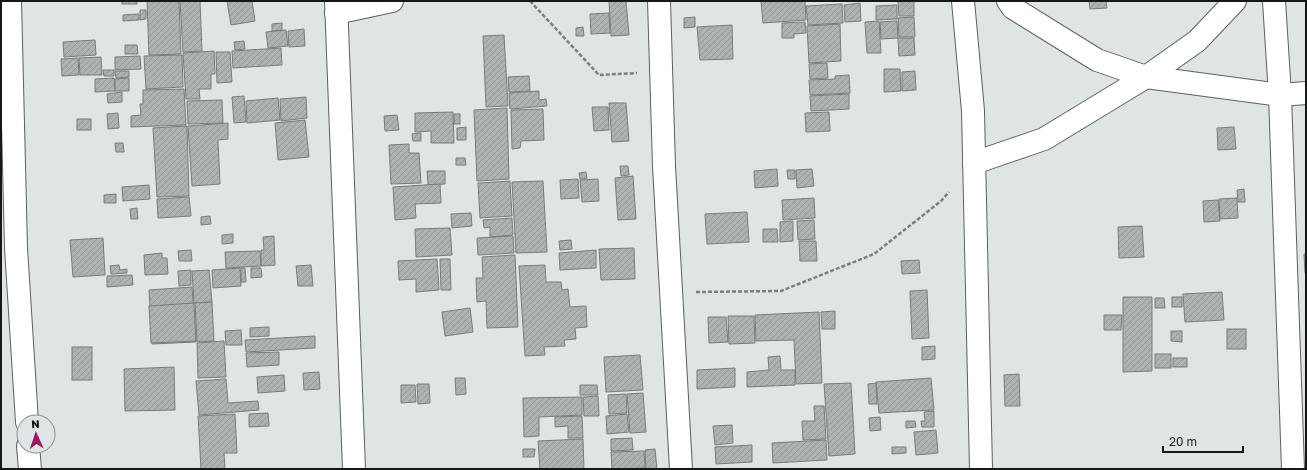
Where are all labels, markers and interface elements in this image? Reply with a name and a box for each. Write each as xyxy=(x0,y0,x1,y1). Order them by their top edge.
north arrow xyxy=(16,414,56,454)
text: N xyxy=(31,417,40,430)
scale bar xyxy=(1163,428,1243,454)
text: 20 m xyxy=(1169,434,1197,449)

